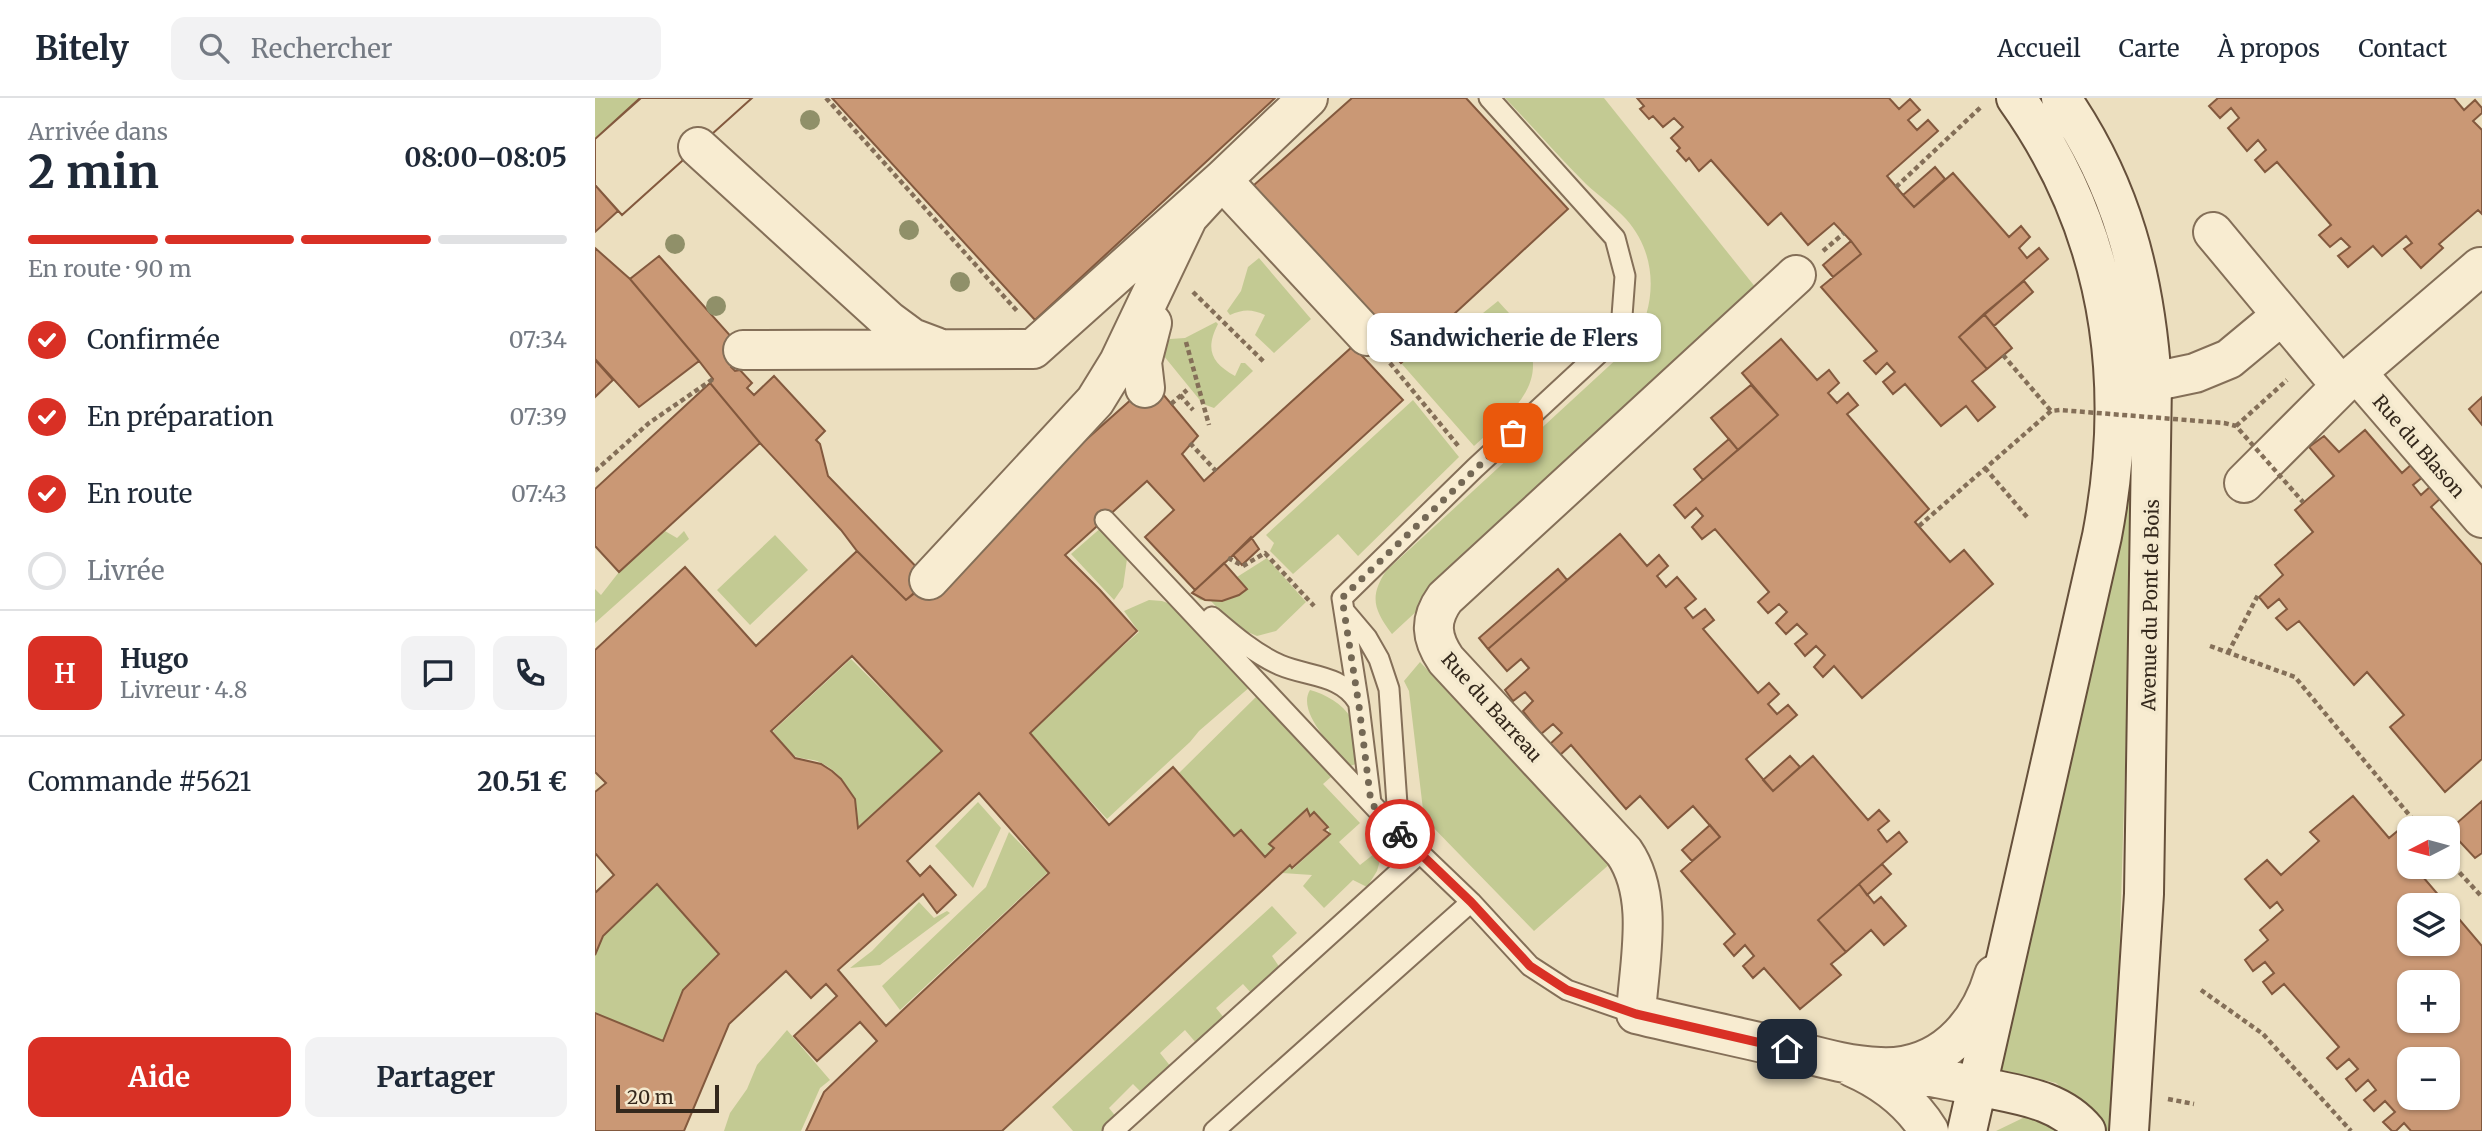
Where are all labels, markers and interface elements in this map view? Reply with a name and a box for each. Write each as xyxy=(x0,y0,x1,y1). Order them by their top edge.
search box xyxy=(171,17,661,80)
text: Bitely xyxy=(35,28,129,69)
icon: search xyxy=(195,29,233,67)
text: Rechercher xyxy=(251,32,392,65)
text: Accueil xyxy=(1997,33,2081,64)
text: Carte xyxy=(2119,33,2180,64)
text: À propos xyxy=(2218,33,2320,64)
text: Contact xyxy=(2358,33,2447,64)
text: Arrivée dans xyxy=(28,117,168,146)
text: 08:00–08:05 xyxy=(404,141,567,174)
text: 2 min xyxy=(28,143,159,201)
text: En route · 90 m xyxy=(28,254,192,283)
callout: Sandwicherie de Flers xyxy=(1366,314,1660,363)
icon: check xyxy=(28,321,66,359)
text: Confirmée xyxy=(87,323,220,356)
text: Sandwicherie de Flers xyxy=(1390,323,1638,352)
text: 07:34 xyxy=(509,325,567,354)
street label: Rue du Blason xyxy=(2368,390,2471,503)
icon: check xyxy=(28,398,66,436)
text: En préparation xyxy=(87,400,274,433)
text: 07:39 xyxy=(509,402,567,431)
pin xyxy=(1483,403,1543,463)
icon: bag xyxy=(1494,414,1532,452)
icon: check xyxy=(28,475,66,513)
text: En route xyxy=(87,477,192,510)
text: 07:43 xyxy=(511,479,567,508)
street label: Avenue du Pont de Bois xyxy=(2136,499,2164,712)
text: Livrée xyxy=(87,554,165,587)
button: chat xyxy=(401,636,475,710)
button: phone xyxy=(493,636,567,710)
text: Hugo xyxy=(120,642,189,675)
street label: Rue du Barreau xyxy=(1437,647,1547,767)
text: H xyxy=(54,657,76,690)
text: Livreur · 4.8 xyxy=(120,675,248,704)
text: Commande #5621 xyxy=(28,765,251,798)
text: 20.51 € xyxy=(477,765,567,798)
courier xyxy=(1365,799,1435,869)
icon: bike xyxy=(1381,815,1419,853)
north arrow xyxy=(2397,816,2461,878)
map controls xyxy=(2397,816,2460,1110)
button: layers xyxy=(2397,893,2460,956)
button: + xyxy=(2397,970,2460,1033)
pin xyxy=(1757,1019,1817,1079)
icon: home xyxy=(1768,1030,1806,1068)
button: Aide xyxy=(28,1037,291,1117)
button: Partager xyxy=(305,1037,567,1117)
button: − xyxy=(2397,1047,2460,1110)
scale bar xyxy=(616,1082,719,1114)
text: 20 m xyxy=(627,1085,674,1109)

